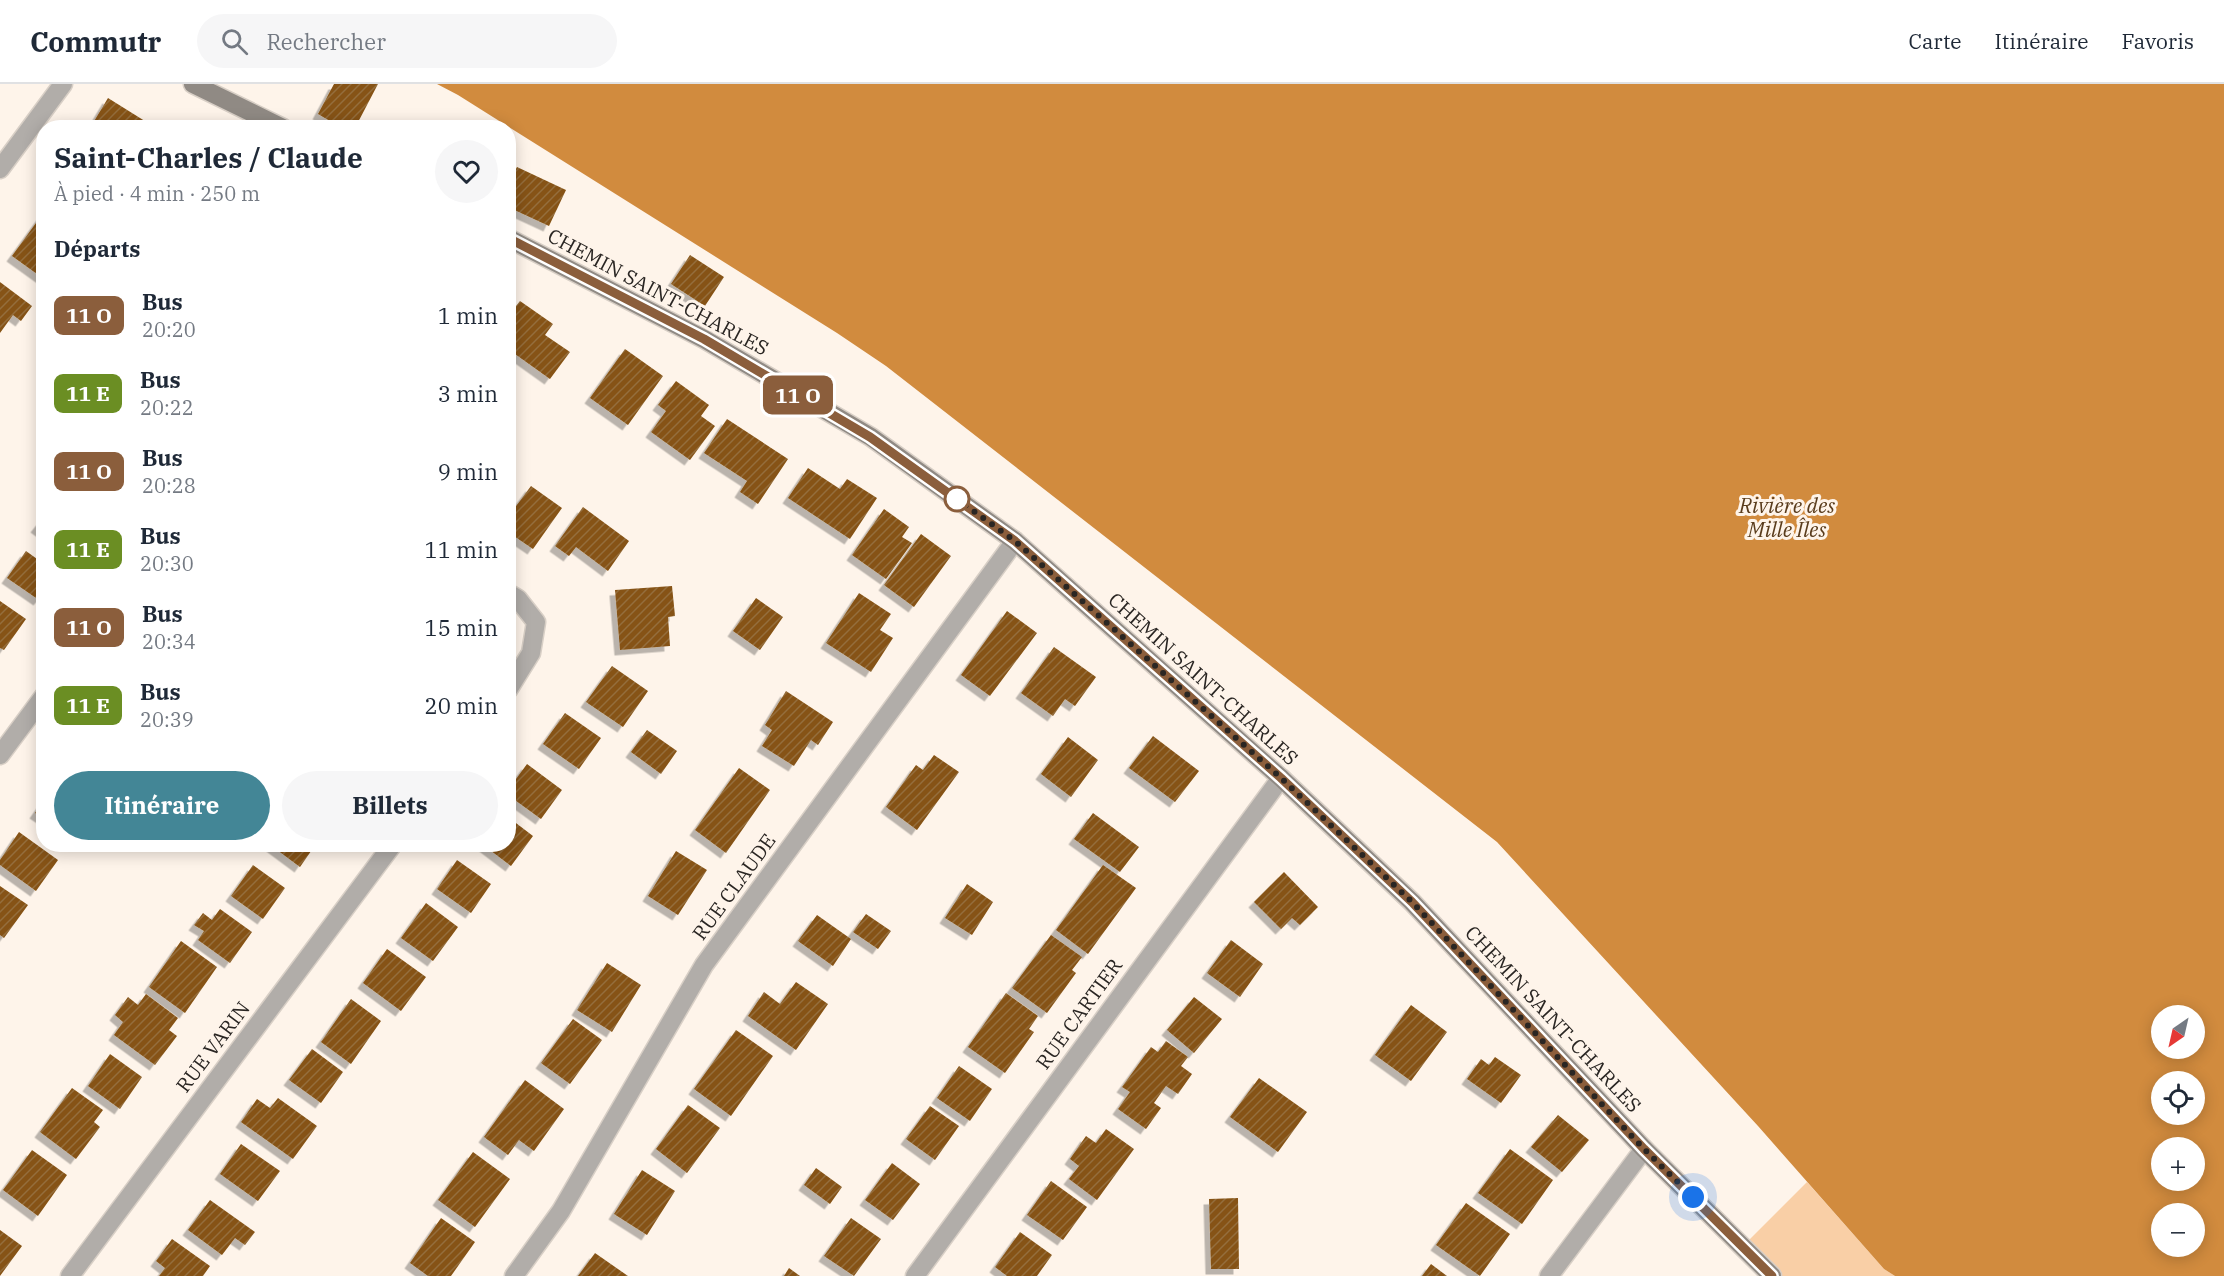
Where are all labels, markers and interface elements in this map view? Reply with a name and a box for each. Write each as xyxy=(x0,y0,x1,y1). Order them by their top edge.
search box xyxy=(197,14,617,68)
text: Commutr xyxy=(30,23,161,60)
icon: search xyxy=(218,25,251,58)
text: Rechercher xyxy=(266,27,386,56)
text: Carte xyxy=(1908,27,1962,55)
text: Itinéraire xyxy=(1995,27,2088,55)
text: Favoris xyxy=(2121,27,2194,55)
text: Saint-Charles / Claude xyxy=(54,139,363,176)
button: heart xyxy=(435,140,498,203)
text: À pied · 4 min · 250 m xyxy=(54,180,260,207)
street label: CHEMIN SAINT-CHARLES xyxy=(543,222,773,361)
text: Départs xyxy=(54,234,140,263)
text: Bus xyxy=(142,287,183,316)
text: 11 O xyxy=(66,301,112,329)
text: 1 min xyxy=(438,301,498,330)
text: 20:20 xyxy=(142,316,196,343)
text: Bus xyxy=(140,365,181,394)
line badge: 11 O xyxy=(756,376,840,414)
text: 11 E xyxy=(66,379,110,407)
text: 3 min xyxy=(438,379,498,408)
text: 11 O xyxy=(775,381,821,409)
text: 20:22 xyxy=(140,394,194,421)
text: Bus xyxy=(142,443,183,472)
text: 11 O xyxy=(66,457,112,485)
text: 9 min xyxy=(438,457,498,486)
text: 20:28 xyxy=(142,472,196,499)
unlabelled marker xyxy=(944,486,970,512)
water label: Rivière des Mille Îles xyxy=(1738,491,1835,543)
text: Bus xyxy=(140,521,181,550)
text: 11 E xyxy=(66,535,110,563)
text: 11 min xyxy=(425,535,498,564)
text: 20:30 xyxy=(140,550,194,577)
street label: CHEMIN SAINT-CHARLES xyxy=(1103,586,1304,771)
text: Bus xyxy=(142,599,183,628)
text: 11 O xyxy=(66,613,112,641)
text: 15 min xyxy=(425,613,498,642)
text: 20:34 xyxy=(142,628,196,655)
text: Bus xyxy=(140,677,181,706)
text: 11 E xyxy=(66,691,110,719)
text: 20 min xyxy=(425,691,498,720)
text: 20:39 xyxy=(140,706,194,733)
button: Itinéraire xyxy=(54,771,270,840)
button: Billets xyxy=(282,771,498,840)
street label: RUE CLAUDE xyxy=(686,828,781,945)
street label: CHEMIN SAINT-CHARLES xyxy=(1459,919,1647,1118)
street label: RUE CARTIER xyxy=(1029,952,1128,1075)
street label: RUE VARIN xyxy=(170,996,256,1098)
north arrow xyxy=(2151,1005,2205,1059)
map controls xyxy=(2151,1005,2205,1257)
button: locate xyxy=(2151,1071,2205,1125)
button: + xyxy=(2151,1137,2205,1191)
your location xyxy=(1678,1182,1708,1212)
button: − xyxy=(2151,1203,2205,1257)

